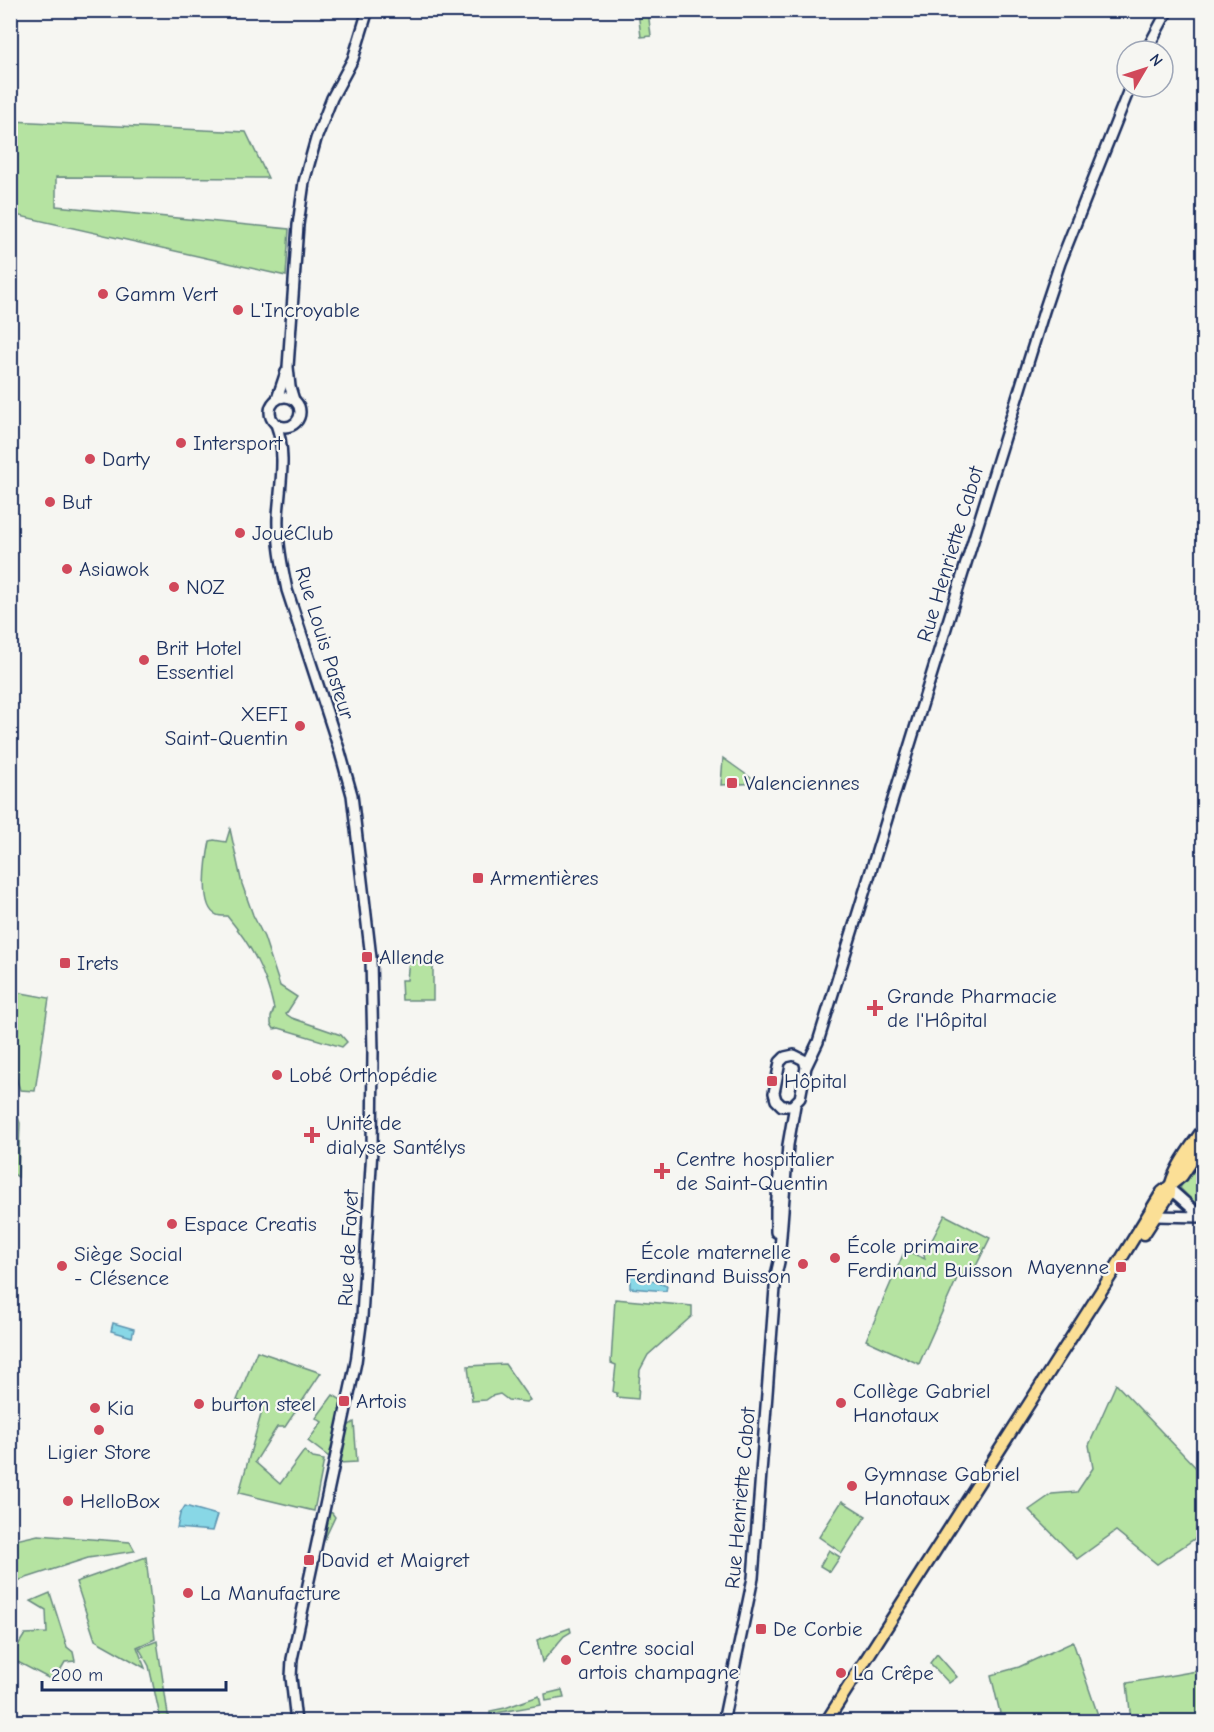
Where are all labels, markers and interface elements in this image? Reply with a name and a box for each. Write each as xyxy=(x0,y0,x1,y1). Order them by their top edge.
north arrow xyxy=(1115,39,1175,99)
text: N xyxy=(1146,50,1166,70)
place label: Gamm Vert xyxy=(115,282,218,306)
marker: Gamm Vert xyxy=(96,287,110,301)
place label: L'Incroyable xyxy=(250,298,360,322)
marker: L'Incroyable xyxy=(231,303,245,317)
place label: Intersport xyxy=(193,431,283,455)
marker: Intersport xyxy=(174,436,188,450)
place label: Darty xyxy=(102,447,150,471)
marker: Darty xyxy=(83,452,97,466)
street label: Rue Henriette Cabot xyxy=(912,462,988,645)
place label: But xyxy=(62,490,93,514)
marker: But xyxy=(43,495,57,509)
place label: JouéClub xyxy=(252,521,333,545)
marker: JouéClub xyxy=(233,526,247,540)
place label: Asiawok xyxy=(79,557,149,581)
marker: Asiawok xyxy=(60,562,74,576)
street label: Rue Louis Pasteur xyxy=(290,564,360,723)
place label: NOZ xyxy=(186,575,225,599)
marker: NOZ xyxy=(167,580,181,594)
place label: Brit Hotel Essentiel xyxy=(156,636,242,684)
marker: Brit Hotel Essentiel xyxy=(137,653,151,667)
place label: XEFI Saint-Quentin xyxy=(165,702,288,750)
marker: XEFI Saint-Quentin xyxy=(293,719,307,733)
place label: Valenciennes xyxy=(744,771,860,795)
marker: Valenciennes xyxy=(725,776,739,790)
place label: Armentières xyxy=(490,866,599,890)
marker: Armentières xyxy=(471,871,485,885)
place label: Allende xyxy=(379,945,444,969)
marker: Allende xyxy=(360,950,374,964)
place label: Irets xyxy=(77,951,118,975)
marker: Irets xyxy=(58,956,72,970)
place label: Grande Pharmacie de l'Hôpital xyxy=(887,984,1057,1032)
marker: Grande Pharmacie de l'Hôpital xyxy=(868,1001,882,1015)
place label: Lobé Orthopédie xyxy=(289,1063,437,1087)
marker: Lobé Orthopédie xyxy=(270,1068,284,1082)
place label: Hôpital xyxy=(784,1069,847,1093)
marker: Hôpital xyxy=(765,1074,779,1088)
place label: Unité de dialyse Santélys xyxy=(326,1111,466,1159)
marker: Unité de dialyse Santélys xyxy=(303,1126,321,1144)
place label: Centre hospitalier de Saint-Quentin xyxy=(676,1147,834,1195)
marker: Centre hospitalier de Saint-Quentin xyxy=(653,1162,671,1180)
street label: Rue de Fayet xyxy=(333,1188,363,1307)
place label: Espace Creatis xyxy=(184,1212,317,1236)
marker: Espace Creatis xyxy=(165,1217,179,1231)
place label: École primaire Ferdinand Buisson xyxy=(847,1234,1013,1282)
place label: École maternelle Ferdinand Buisson xyxy=(625,1240,791,1288)
place label: Siège Social - Clésence xyxy=(74,1242,183,1290)
marker: École primaire Ferdinand Buisson xyxy=(828,1251,842,1265)
place label: Mayenne xyxy=(1027,1255,1109,1279)
marker: École maternelle Ferdinand Buisson xyxy=(796,1257,810,1271)
marker: Siège Social - Clésence xyxy=(55,1259,69,1273)
marker: Mayenne xyxy=(1114,1260,1128,1274)
place label: Collège Gabriel Hanotaux xyxy=(853,1379,991,1427)
place label: Artois xyxy=(356,1389,407,1413)
place label: burton steel xyxy=(211,1392,316,1416)
marker: Artois xyxy=(337,1394,351,1408)
place label: Kia xyxy=(107,1396,134,1420)
marker: Collège Gabriel Hanotaux xyxy=(834,1396,848,1410)
marker: burton steel xyxy=(192,1397,206,1411)
marker: Kia xyxy=(88,1401,102,1415)
street label: Rue Henriette Cabot xyxy=(720,1405,760,1590)
marker: Ligier Store xyxy=(92,1423,106,1437)
place label: Ligier Store xyxy=(47,1440,151,1464)
place label: Gymnase Gabriel Hanotaux xyxy=(864,1462,1020,1510)
marker: Gymnase Gabriel Hanotaux xyxy=(845,1479,859,1493)
place label: HelloBox xyxy=(80,1489,160,1513)
marker: HelloBox xyxy=(61,1494,75,1508)
place label: David et Maigret xyxy=(321,1548,470,1572)
marker: David et Maigret xyxy=(302,1553,316,1567)
place label: La Manufacture xyxy=(200,1581,340,1605)
marker: La Manufacture xyxy=(181,1586,195,1600)
place label: De Corbie xyxy=(773,1617,863,1641)
marker: De Corbie xyxy=(754,1622,768,1636)
place label: Centre social artois champagne xyxy=(578,1636,739,1684)
marker: Centre social artois champagne xyxy=(559,1653,573,1667)
scale bar xyxy=(42,1654,226,1692)
place label: La Crêpe xyxy=(853,1661,934,1685)
text: 200 m xyxy=(51,1665,103,1686)
marker: La Crêpe xyxy=(834,1666,848,1680)

